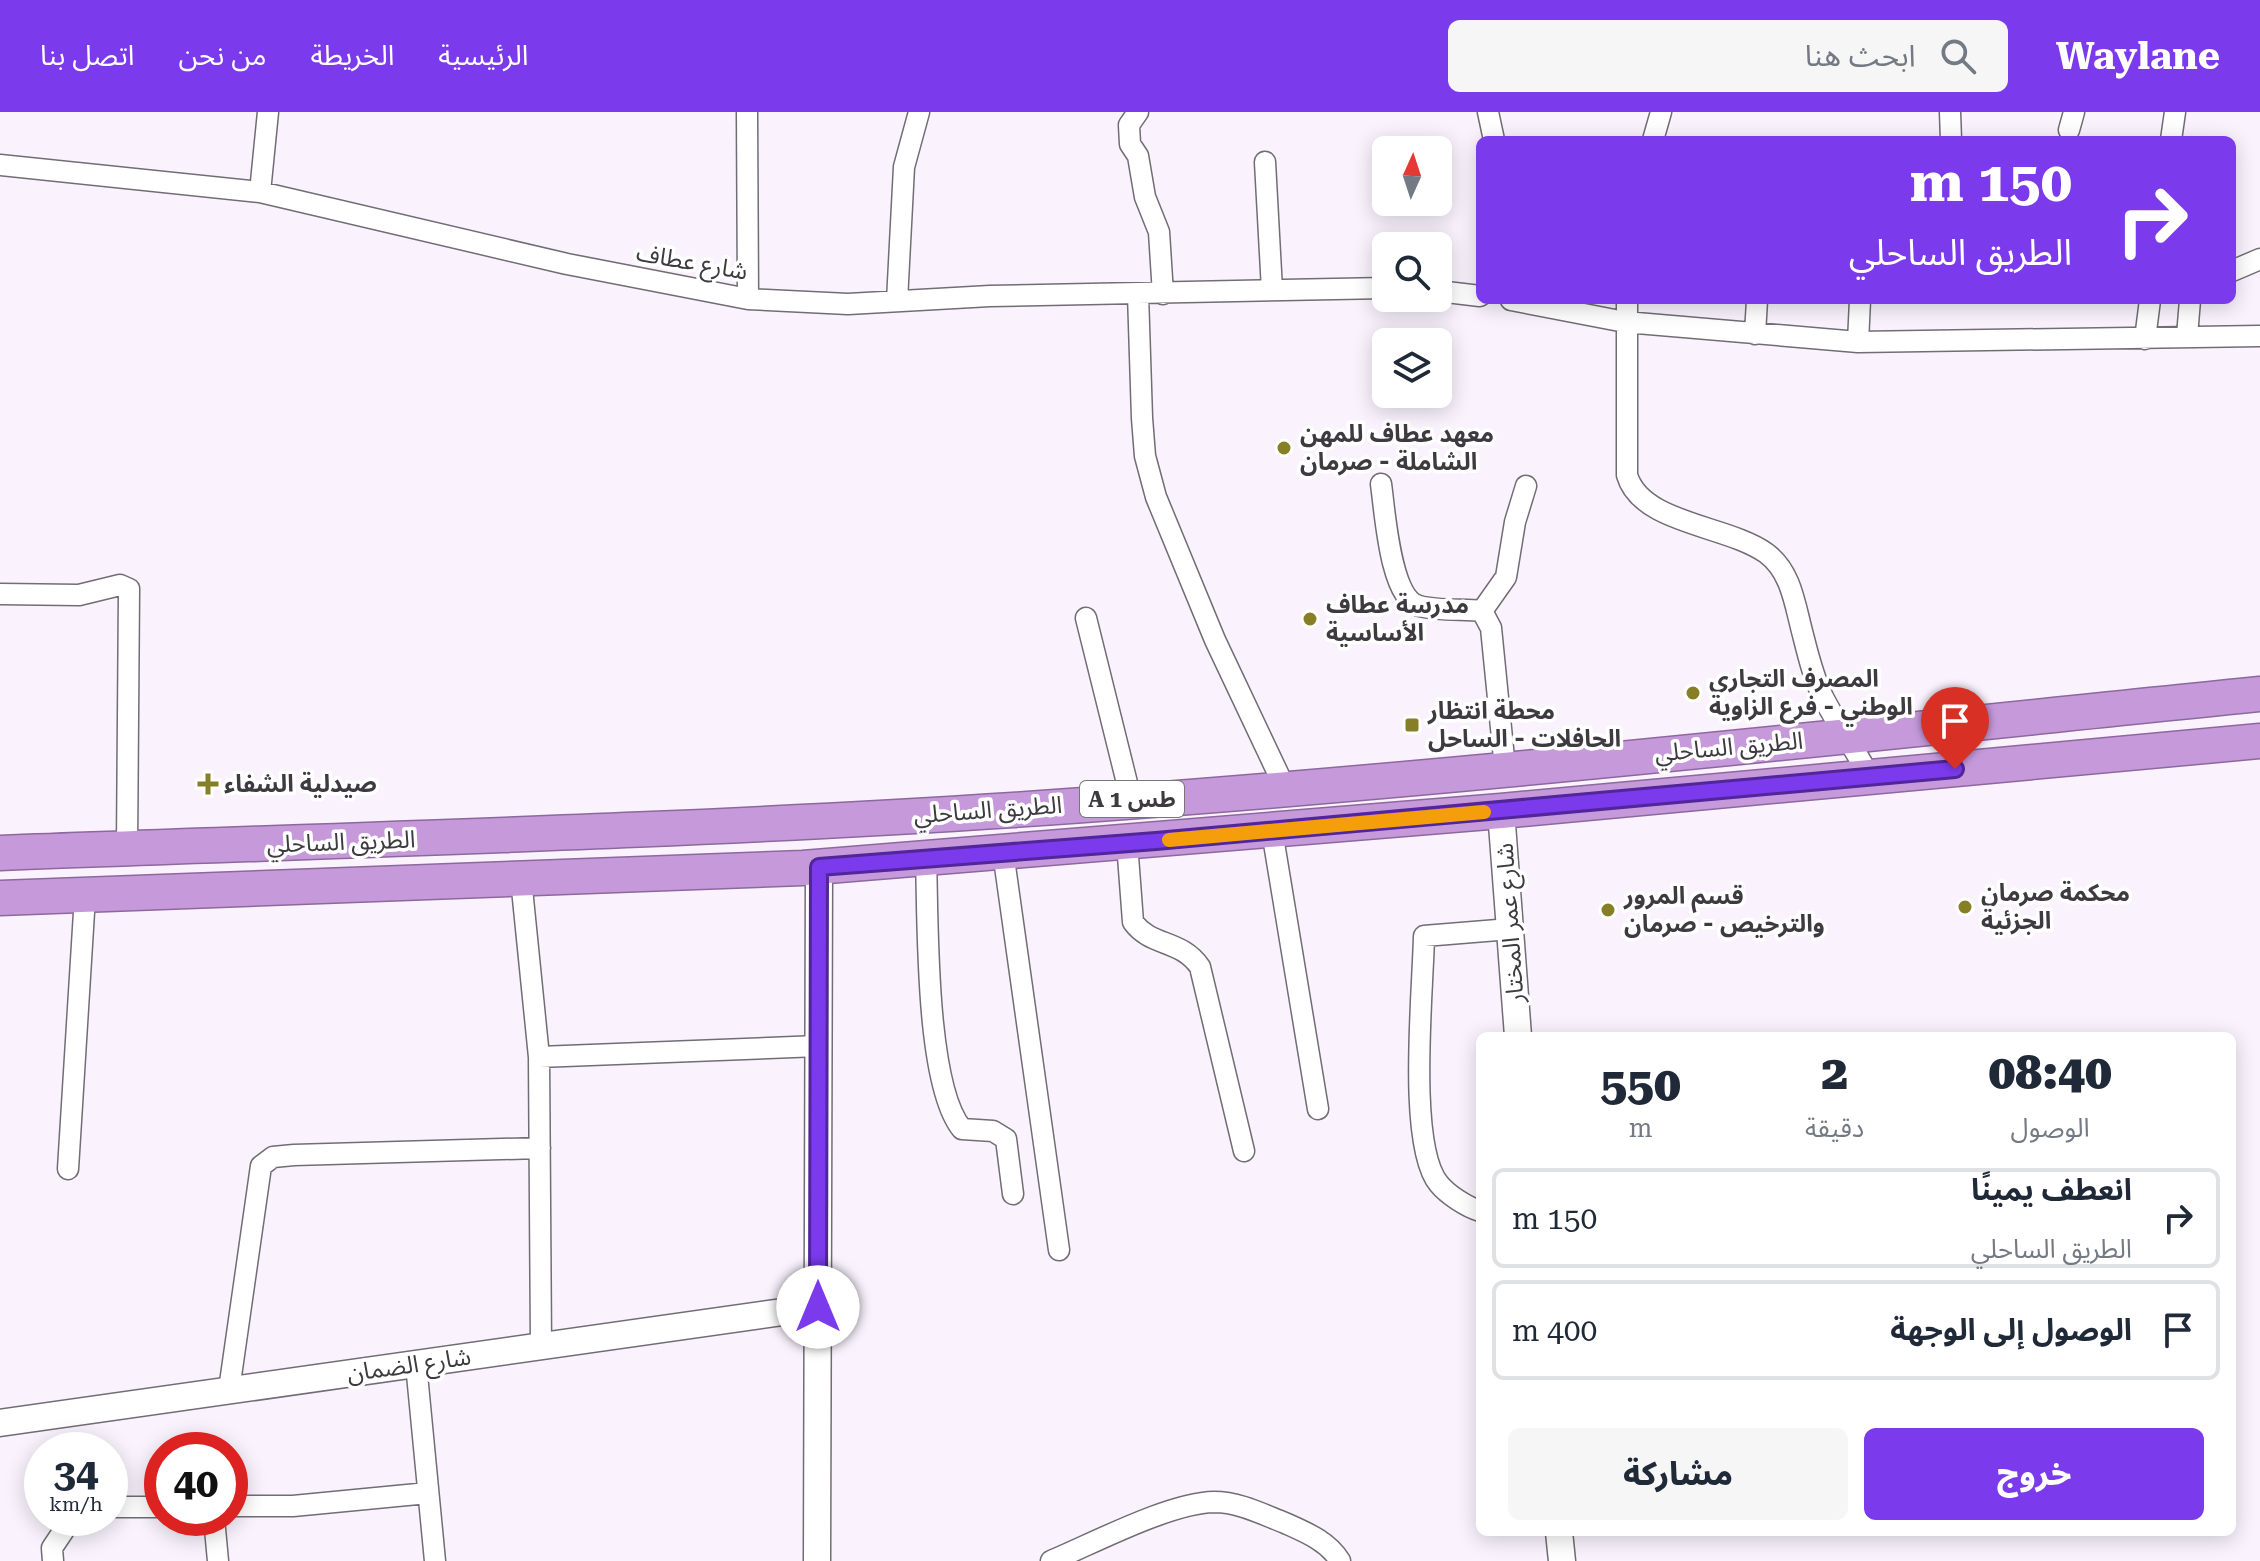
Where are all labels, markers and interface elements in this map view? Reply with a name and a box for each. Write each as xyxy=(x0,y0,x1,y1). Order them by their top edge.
search box xyxy=(1448,20,2008,92)
icon: search xyxy=(1936,34,1980,78)
text: Waylane xyxy=(2056,34,2220,78)
text: ابحث هنا xyxy=(1805,38,1916,73)
text: اتصل بنا xyxy=(40,39,134,72)
text: من نحن xyxy=(178,39,266,72)
text: الخريطة xyxy=(310,39,394,72)
text: الرئيسية xyxy=(438,39,528,72)
north arrow xyxy=(1372,136,1452,216)
map controls xyxy=(1372,136,1452,408)
text: 150 m xyxy=(1910,149,2072,215)
icon: right xyxy=(2100,168,2204,272)
button: search xyxy=(1372,232,1452,312)
text: الطريق الساحلي xyxy=(1849,232,2072,274)
street label: شارع عطاف xyxy=(634,238,750,289)
button: layers xyxy=(1372,328,1452,408)
place label: معهد عطاف للمهن الشاملة - صرمان xyxy=(1300,420,1494,476)
marker: معهد عطاف للمهن الشاملة - صرمان xyxy=(1275,439,1293,457)
place label: مدرسة عطاف الأساسية xyxy=(1326,591,1469,647)
marker: مدرسة عطاف الأساسية xyxy=(1301,610,1319,628)
place label: المصرف التجاري الوطني - فرع الزاوية xyxy=(1709,665,1913,727)
marker: المصرف التجاري الوطني - فرع الزاوية xyxy=(1684,684,1702,702)
pin xyxy=(1921,687,1989,769)
place label: محطة انتظار الحافلات - الساحل xyxy=(1427,697,1621,753)
icon: arrive xyxy=(1933,699,1977,743)
marker: محطة انتظار الحافلات - الساحل xyxy=(1403,716,1421,734)
street label: الطريق الساحلي xyxy=(1654,727,1805,772)
place label: صيدلية الشفاء xyxy=(224,770,377,798)
marker: صيدلية الشفاء xyxy=(199,775,217,793)
road number: A 1 طس xyxy=(1080,781,1184,817)
street label: الطريق الساحلي xyxy=(913,791,1063,834)
street label: الطريق الساحلي xyxy=(266,825,416,863)
street label: شارع عمر المختار xyxy=(1490,842,1533,1005)
place label: محكمة صرمان الجزئية xyxy=(1981,879,2130,935)
place label: قسم المرور والترخيص - صرمان xyxy=(1623,882,1825,938)
marker: محكمة صرمان الجزئية xyxy=(1956,898,1974,916)
marker: قسم المرور والترخيص - صرمان xyxy=(1599,901,1617,919)
text: 2 xyxy=(1821,1045,1848,1101)
text: 08:40 xyxy=(1988,1045,2112,1101)
text: 550 xyxy=(1600,1057,1681,1113)
text: m xyxy=(1629,1113,1652,1143)
text: دقيقة xyxy=(1805,1113,1864,1143)
text: الوصول xyxy=(2011,1113,2090,1143)
text: انعطف يمينًا xyxy=(1971,1172,2132,1207)
icon: right xyxy=(2156,1196,2200,1240)
text: 150 m xyxy=(1512,1201,1597,1236)
text: الطريق الساحلي xyxy=(1971,1234,2132,1264)
position arrow xyxy=(776,1265,860,1349)
icon: arrive xyxy=(2156,1308,2200,1352)
text: الوصول إلى الوجهة xyxy=(1890,1312,2132,1347)
text: 400 m xyxy=(1512,1313,1597,1348)
street label: شارع الضمان xyxy=(345,1342,473,1391)
button: مشاركة xyxy=(1508,1428,1848,1520)
button: خروج xyxy=(1864,1428,2204,1520)
speed limit sign: 40 xyxy=(144,1432,248,1536)
text: 34 xyxy=(54,1450,98,1497)
text: km/h xyxy=(49,1492,103,1516)

